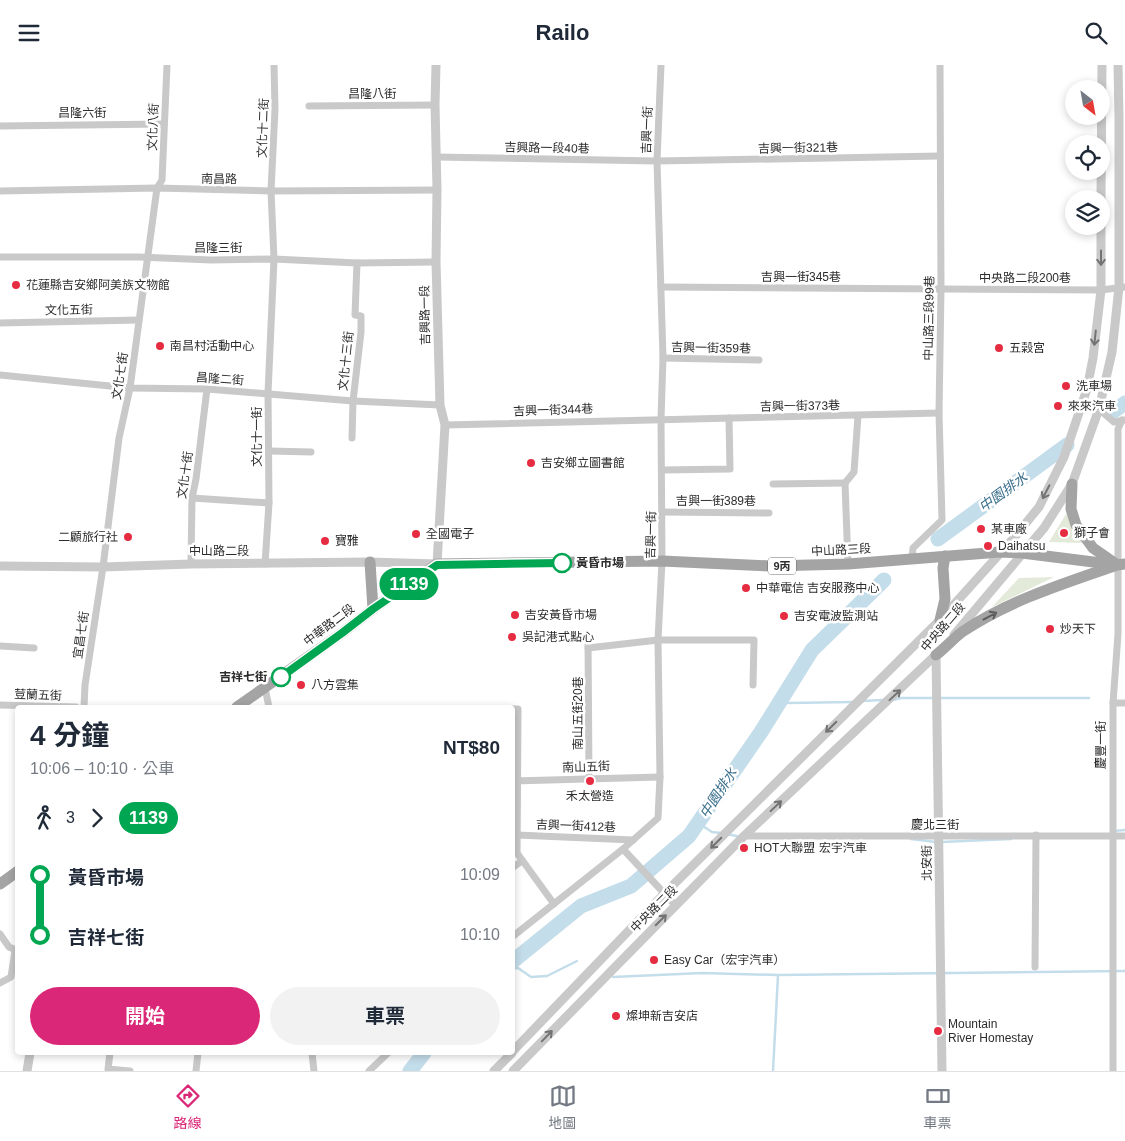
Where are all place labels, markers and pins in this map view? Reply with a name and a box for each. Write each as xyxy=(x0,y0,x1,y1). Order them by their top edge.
place label: 花蓮縣吉安鄉阿美族文物館 xyxy=(26,278,170,292)
marker: 花蓮縣吉安鄉阿美族文物館 xyxy=(10,279,22,291)
place label: 南昌村活動中心 xyxy=(170,339,254,353)
marker: 南昌村活動中心 xyxy=(154,340,166,352)
place label: 五榖宮 xyxy=(1009,341,1045,355)
marker: 五榖宮 xyxy=(993,342,1005,354)
place label: 洗車場 xyxy=(1076,379,1112,393)
marker: 洗車場 xyxy=(1060,380,1072,392)
place label: 來來汽車 xyxy=(1068,399,1116,413)
marker: 來來汽車 xyxy=(1052,400,1064,412)
place label: 吉安鄉立圖書館 xyxy=(541,456,625,470)
marker: 吉安鄉立圖書館 xyxy=(525,457,537,469)
place label: 某車廠 xyxy=(991,522,1027,536)
marker: 某車廠 xyxy=(975,523,987,535)
place label: 獅子會 xyxy=(1074,526,1110,540)
place label: 全國電子 xyxy=(426,527,474,541)
marker: 獅子會 xyxy=(1058,527,1070,539)
marker: 全國電子 xyxy=(410,528,422,540)
place label: 二顧旅行社 xyxy=(58,530,118,544)
marker: 二顧旅行社 xyxy=(122,531,134,543)
place label: 寶雅 xyxy=(335,534,359,548)
marker: 寶雅 xyxy=(319,535,331,547)
place label: Daihatsu xyxy=(998,539,1045,553)
marker: Daihatsu xyxy=(982,540,994,552)
marker: 黃昏市場 xyxy=(552,553,572,573)
place label: 黃昏市場 xyxy=(576,556,624,570)
place label: 中華電信 吉安服務中心 xyxy=(756,581,879,595)
marker: 中華電信 吉安服務中心 xyxy=(740,582,752,594)
place label: 吉安黃昏市場 xyxy=(525,608,597,622)
marker: 吉安黃昏市場 xyxy=(509,609,521,621)
place label: 吉安電波監測站 xyxy=(794,609,878,623)
marker: 吉安電波監測站 xyxy=(778,610,790,622)
place label: 炒天下 xyxy=(1060,622,1096,636)
marker: 炒天下 xyxy=(1044,623,1056,635)
place label: 吳記港式點心 xyxy=(522,630,594,644)
marker: 吳記港式點心 xyxy=(506,631,518,643)
marker: 吉祥七街 xyxy=(271,667,291,687)
place label: 吉祥七街 xyxy=(219,670,267,684)
place label: 八方雲集 xyxy=(311,678,359,692)
marker: 八方雲集 xyxy=(295,679,307,691)
marker: 禾太營造 xyxy=(584,775,596,787)
place label: 禾太營造 xyxy=(566,789,614,803)
place label: HOT大聯盟 宏宇汽車 xyxy=(754,841,867,855)
marker: HOT大聯盟 宏宇汽車 xyxy=(738,842,750,854)
place label: Easy Car（宏宇汽車） xyxy=(664,953,785,967)
marker: Easy Car（宏宇汽車） xyxy=(648,954,660,966)
place label: 燦坤新吉安店 xyxy=(626,1009,698,1023)
marker: 燦坤新吉安店 xyxy=(610,1010,622,1022)
place label: Mountain River Homestay xyxy=(948,1017,1033,1045)
marker: Mountain River Homestay xyxy=(932,1025,944,1037)

